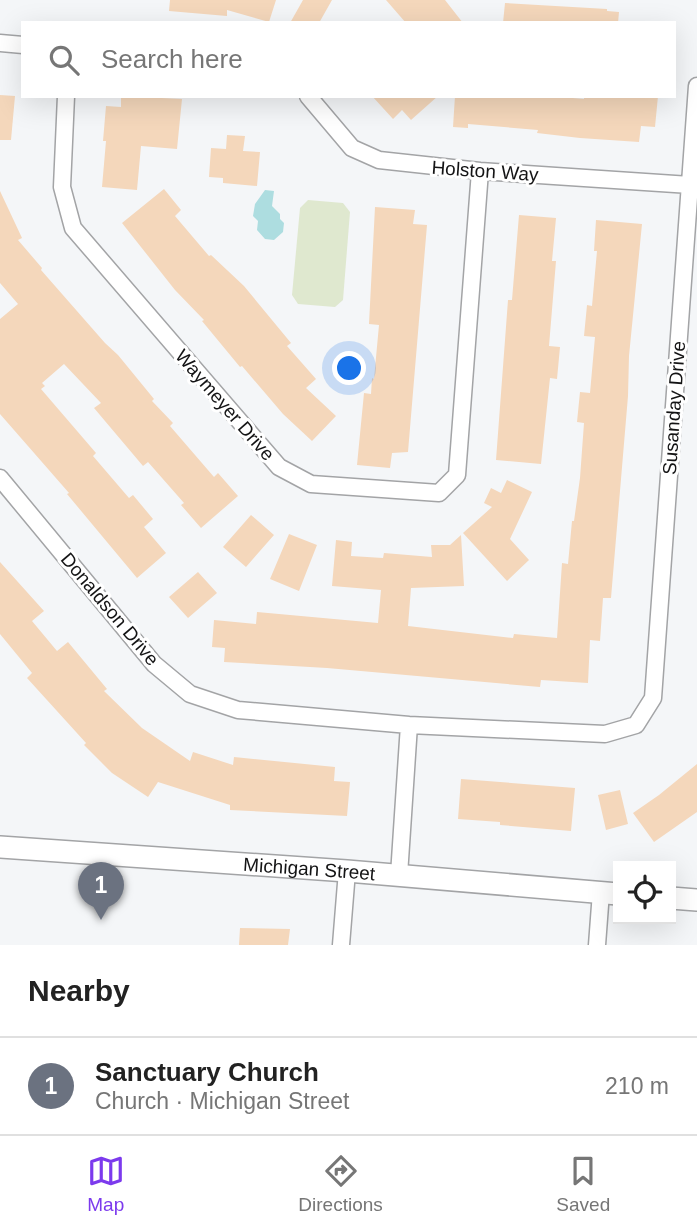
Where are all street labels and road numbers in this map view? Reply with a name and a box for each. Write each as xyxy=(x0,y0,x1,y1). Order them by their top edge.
street label: Holston Way xyxy=(431,157,540,185)
street label: Susanday Drive xyxy=(659,340,689,476)
street label: Waymeyer Drive xyxy=(171,345,279,465)
street label: Donaldson Drive xyxy=(57,548,163,670)
street label: Michigan Street xyxy=(243,853,377,884)

